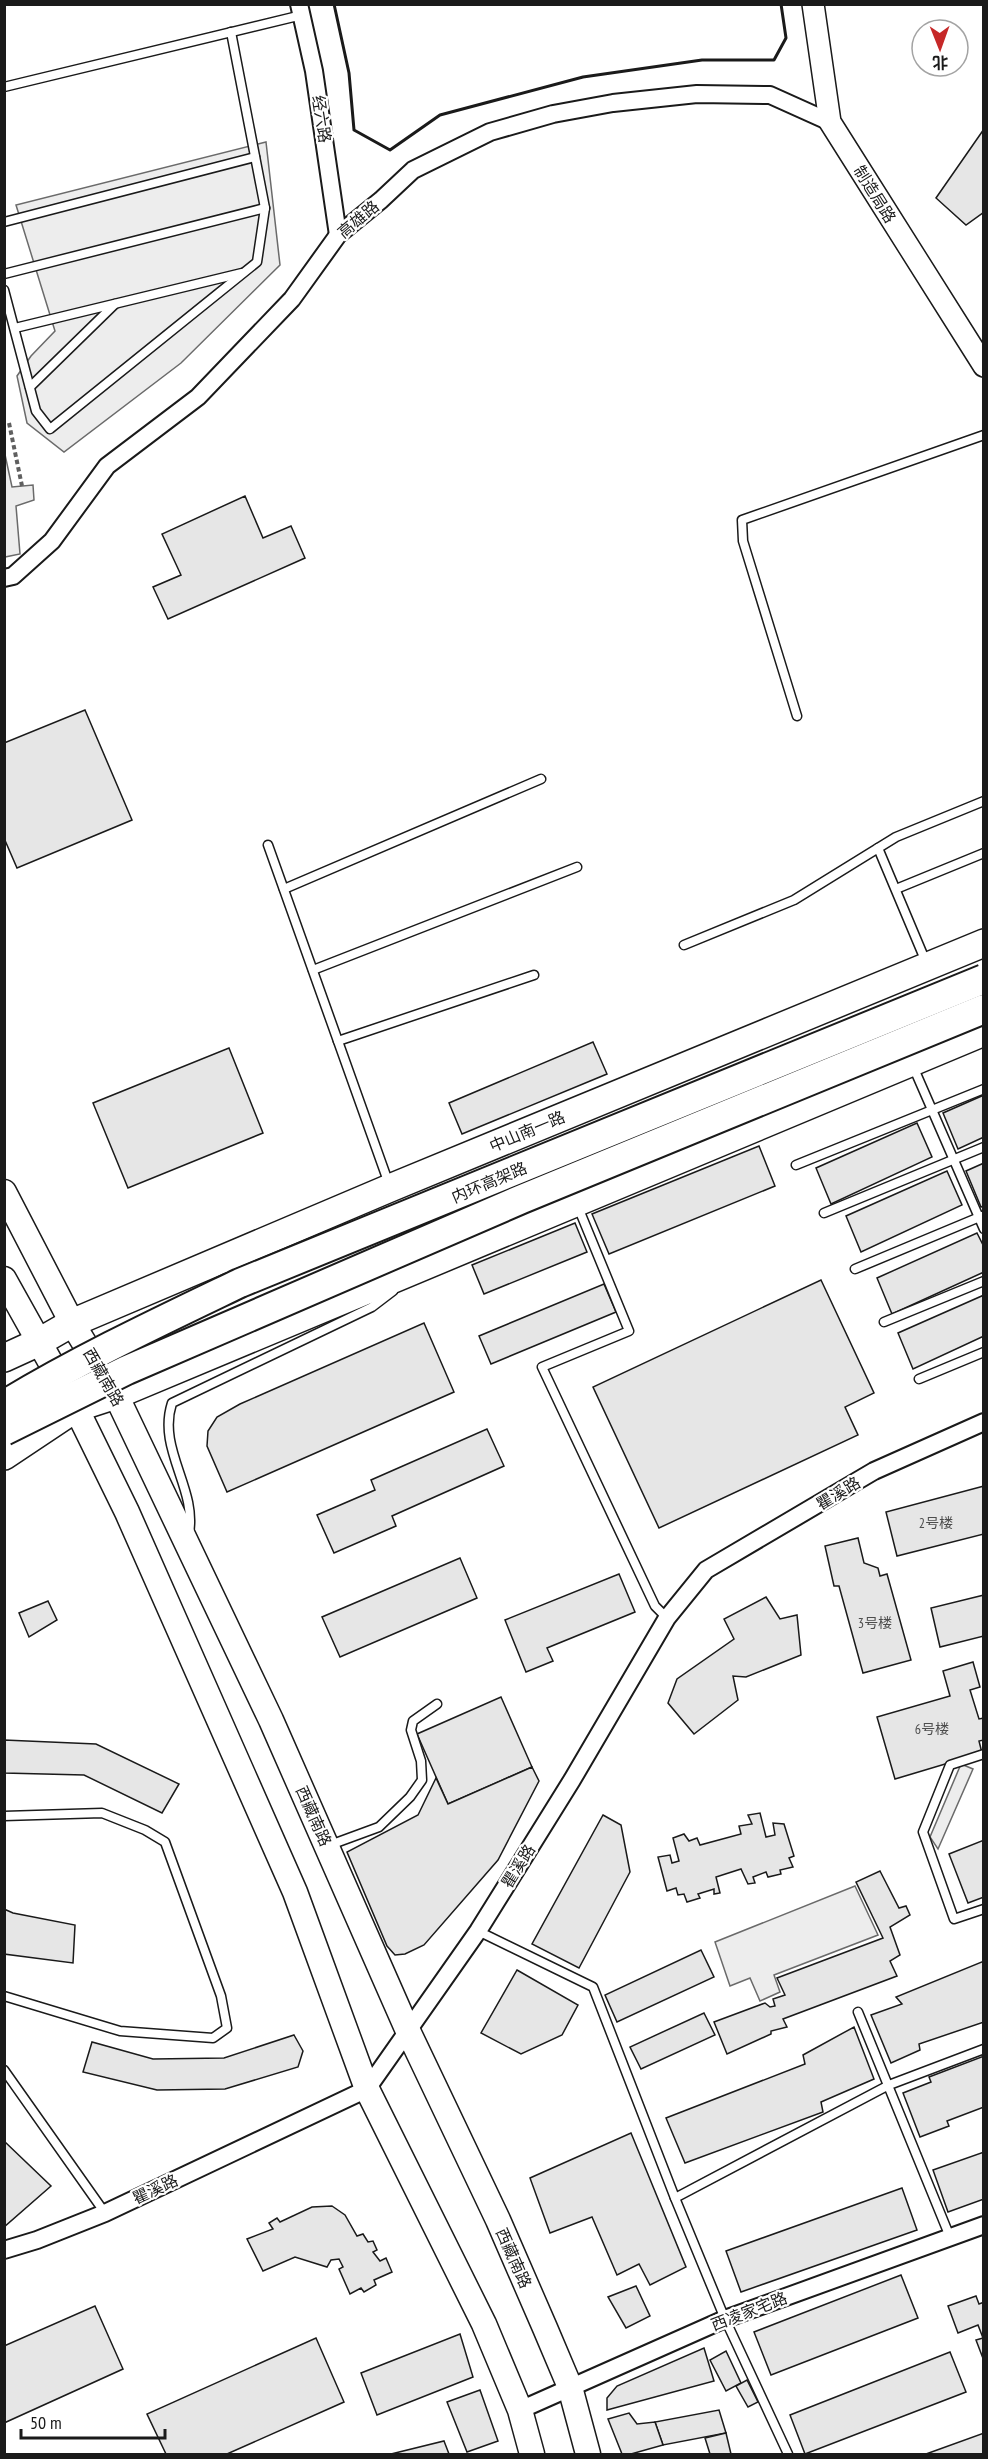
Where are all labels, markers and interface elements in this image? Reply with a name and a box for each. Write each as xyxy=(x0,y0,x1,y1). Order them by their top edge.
north arrow xyxy=(910,18,970,78)
text: 北 xyxy=(932,53,948,73)
street label: 经六路 xyxy=(308,94,336,144)
street label: 制造局路 xyxy=(850,162,900,226)
street label: 高雄路 xyxy=(333,196,383,242)
street label: 中山南一路 xyxy=(486,1106,568,1156)
street label: 内环高架路 xyxy=(448,1157,530,1207)
street label: 西藏南路 xyxy=(79,1344,129,1410)
street label: 瞿溪路 xyxy=(812,1472,864,1514)
house number: 2号楼 xyxy=(919,1514,953,1532)
house number: 3号楼 xyxy=(858,1614,892,1632)
house number: 6号楼 xyxy=(915,1720,949,1738)
street label: 西藏南路 xyxy=(292,1783,336,1849)
street label: 瞿溪路 xyxy=(497,1840,539,1892)
street label: 瞿溪路 xyxy=(129,2170,181,2208)
street label: 西藏南路 xyxy=(492,2225,536,2291)
street label: 西凌家宅路 xyxy=(708,2287,790,2335)
scale bar xyxy=(21,2402,165,2440)
text: 50 m xyxy=(30,2411,62,2434)

